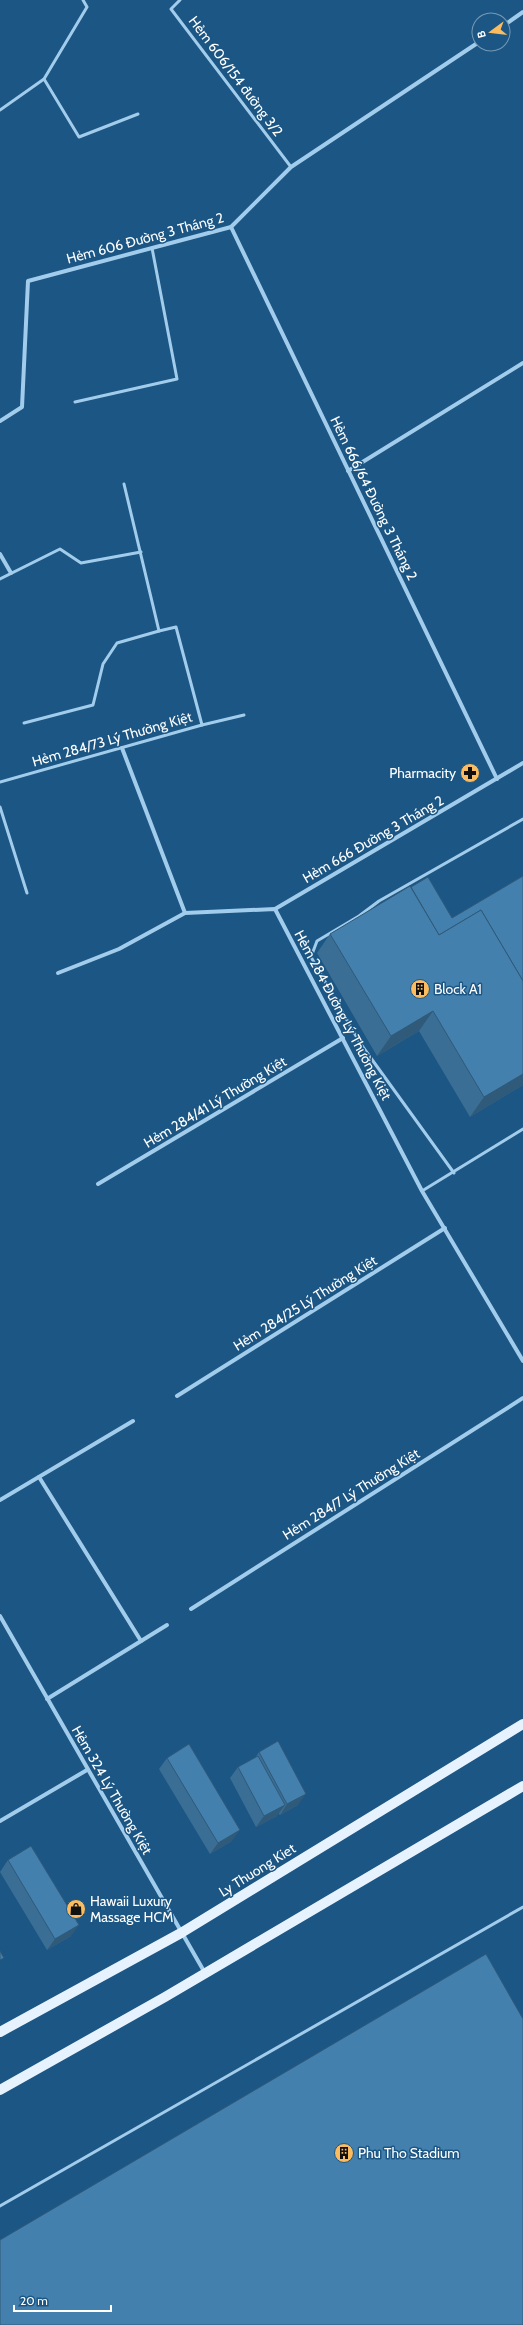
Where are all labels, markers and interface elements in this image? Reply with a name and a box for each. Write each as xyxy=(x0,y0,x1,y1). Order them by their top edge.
street label: Hẻm 606/154 đường 3/2 xyxy=(185,12,287,140)
north arrow xyxy=(471,12,511,52)
text: B xyxy=(474,29,489,40)
street label: Hẻm 606 Đường 3 Tháng 2 xyxy=(64,208,226,268)
street label: Hẻm 666/64 Đường 3 Tháng 2 xyxy=(326,413,422,583)
street label: Hẻm 284/73 Lý Thường Kiệt xyxy=(30,707,194,770)
pharmacy icon: Pharmacity xyxy=(459,762,481,784)
place label: Pharmacity xyxy=(389,764,456,782)
street label: Hẻm 666 Đường 3 Tháng 2 xyxy=(299,791,447,887)
street label: Hẻm 284 Đường Lý Thường Kiệt xyxy=(291,927,396,1103)
building icon: Block A1 xyxy=(409,978,431,1000)
place label: Block A1 xyxy=(434,980,482,998)
street label: Hẻm 284/41 Lý Thường Kiệt xyxy=(140,1052,290,1152)
street label: Hẻm 284/25 Lý Thường Kiệt xyxy=(230,1251,380,1355)
street label: Hẻm 284/7 Lý Thường Kiệt xyxy=(279,1444,423,1544)
street label: Hẻm 324 Lý Thường Kiệt xyxy=(68,1722,156,1858)
street label: Ly Thuong Kiet xyxy=(215,1839,299,1901)
place label: Hawaii Luxury Massage HCM xyxy=(90,1892,173,1926)
shop icon: Hawaii Luxury Massage HCM xyxy=(65,1898,87,1920)
building icon: Phu Tho Stadium xyxy=(333,2142,355,2164)
place label: Phu Tho Stadium xyxy=(358,2144,460,2162)
scale bar xyxy=(14,2287,111,2313)
text: 20 m xyxy=(20,2293,48,2308)

